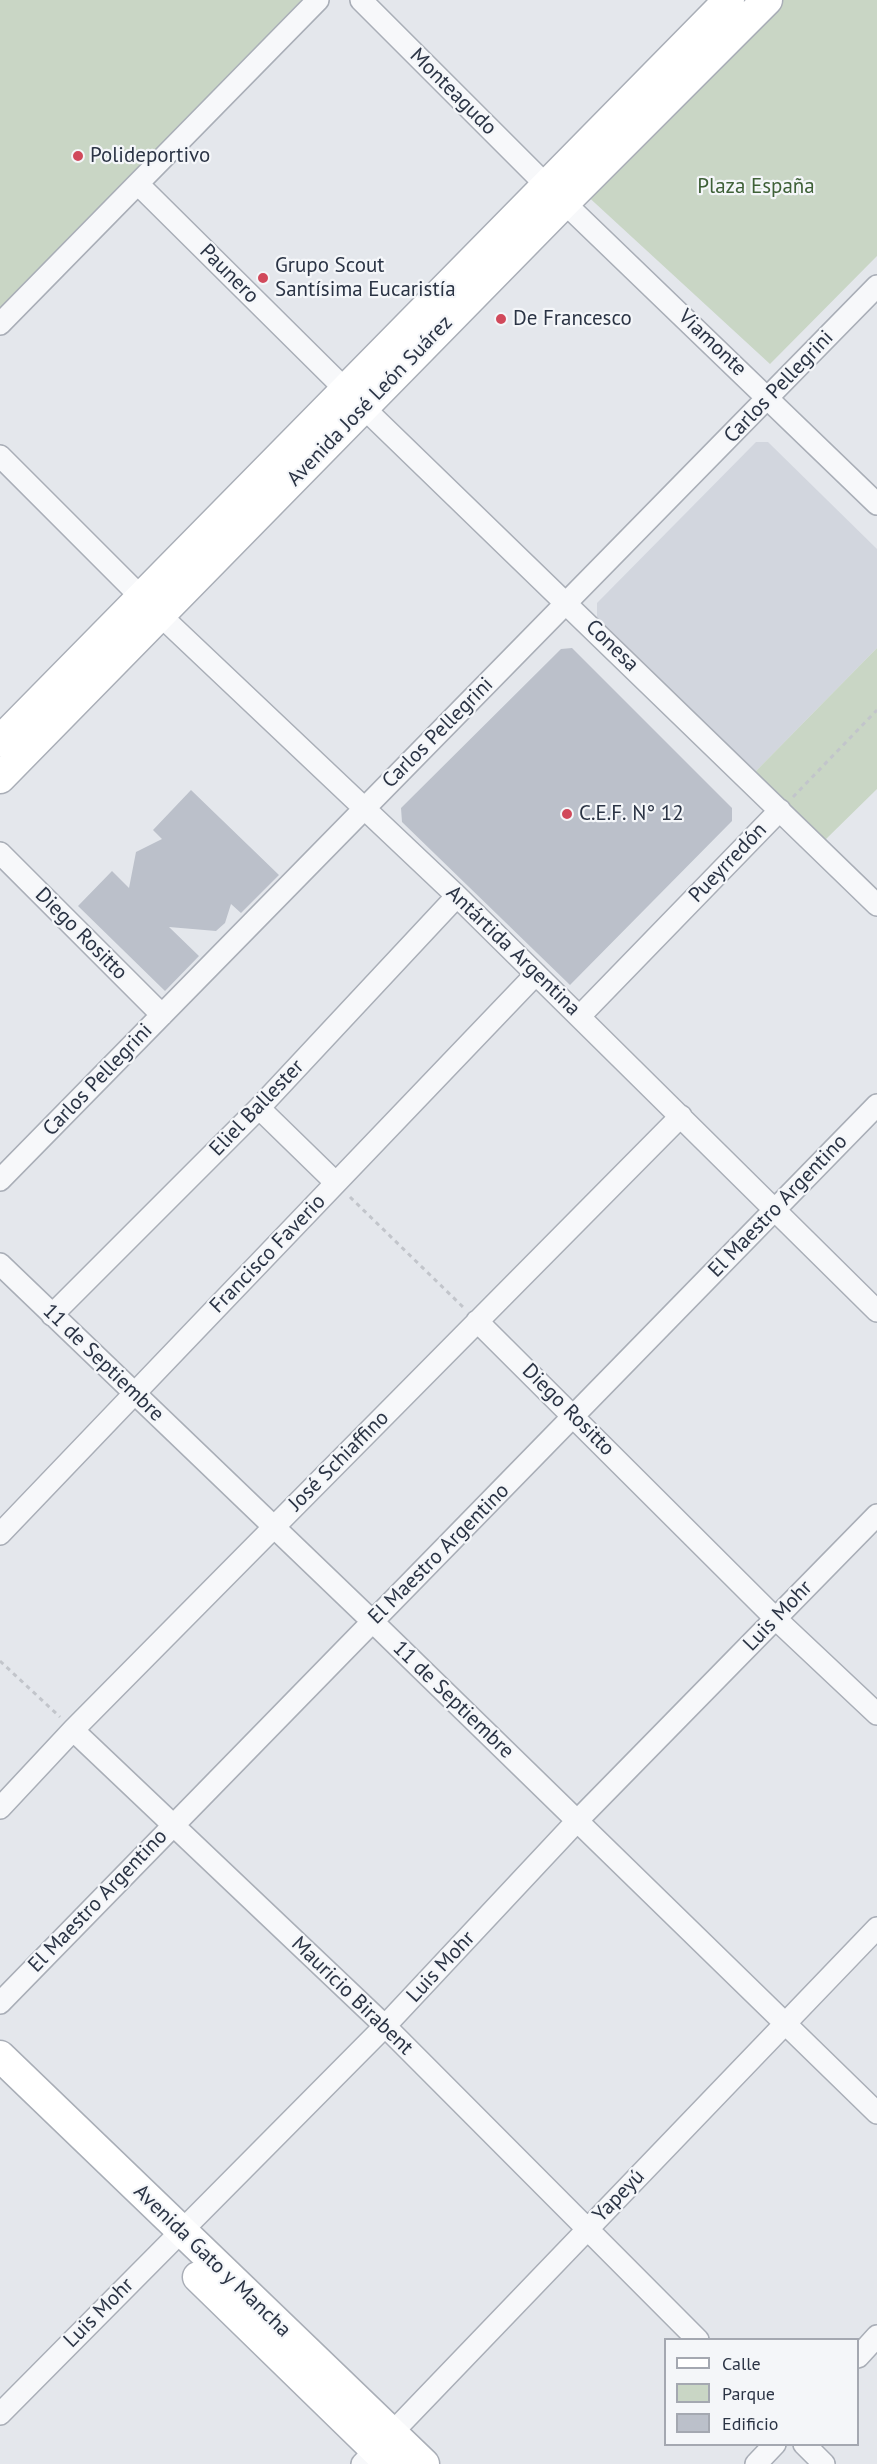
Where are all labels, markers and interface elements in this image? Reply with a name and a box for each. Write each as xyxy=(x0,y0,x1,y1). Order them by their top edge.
street label: Monteagudo xyxy=(404,43,502,141)
place label: Polideportivo xyxy=(90,143,210,169)
marker: Polideportivo xyxy=(71,149,85,163)
park label: Plaza España xyxy=(697,174,815,200)
street label: Paunero xyxy=(194,239,264,309)
place label: Grupo Scout Santísima Eucaristía xyxy=(275,253,456,303)
marker: Grupo Scout Santísima Eucaristía xyxy=(256,271,270,285)
street label: Viamonte xyxy=(673,304,751,382)
place label: De Francesco xyxy=(513,306,632,332)
street label: Avenida José León Suárez xyxy=(282,311,458,491)
marker: De Francesco xyxy=(494,312,508,326)
street label: Carlos Pellegrini xyxy=(719,326,839,448)
street label: Conesa xyxy=(580,615,644,677)
street label: Carlos Pellegrini xyxy=(377,672,499,794)
place label: C.E.F. N° 12 xyxy=(579,801,684,827)
marker: C.E.F. N° 12 xyxy=(560,807,574,821)
street label: Pueyrredón xyxy=(684,818,772,908)
street label: Antártida Argentina xyxy=(441,881,585,1021)
street label: Diego Rositto xyxy=(30,883,132,985)
street label: Carlos Pellegrini xyxy=(38,1019,158,1141)
street label: Eliel Ballester xyxy=(205,1054,309,1162)
street label: El Maestro Argentino xyxy=(703,1129,853,1283)
street label: Francisco Faverio xyxy=(205,1189,331,1319)
street label: 11 de Septiembre xyxy=(37,1299,169,1427)
street label: Diego Rositto xyxy=(517,1359,619,1461)
street label: José Schiaffino xyxy=(284,1406,394,1516)
street label: El Maestro Argentino xyxy=(363,1478,515,1630)
street label: Luis Mohr xyxy=(738,1575,818,1657)
street label: 11 de Septiembre xyxy=(387,1636,519,1764)
street label: El Maestro Argentino xyxy=(23,1824,173,1978)
street label: Luis Mohr xyxy=(402,1926,480,2008)
street label: Mauricio Birabent xyxy=(286,1932,418,2060)
street label: Yapeyú xyxy=(588,2164,650,2228)
street label: Avenida Gato y Mancha xyxy=(128,2179,296,2343)
street label: Luis Mohr xyxy=(59,2273,139,2353)
legend xyxy=(664,2338,859,2446)
text: Calle xyxy=(722,2352,761,2375)
text: Parque xyxy=(722,2382,775,2405)
text: Edificio xyxy=(722,2412,778,2435)

